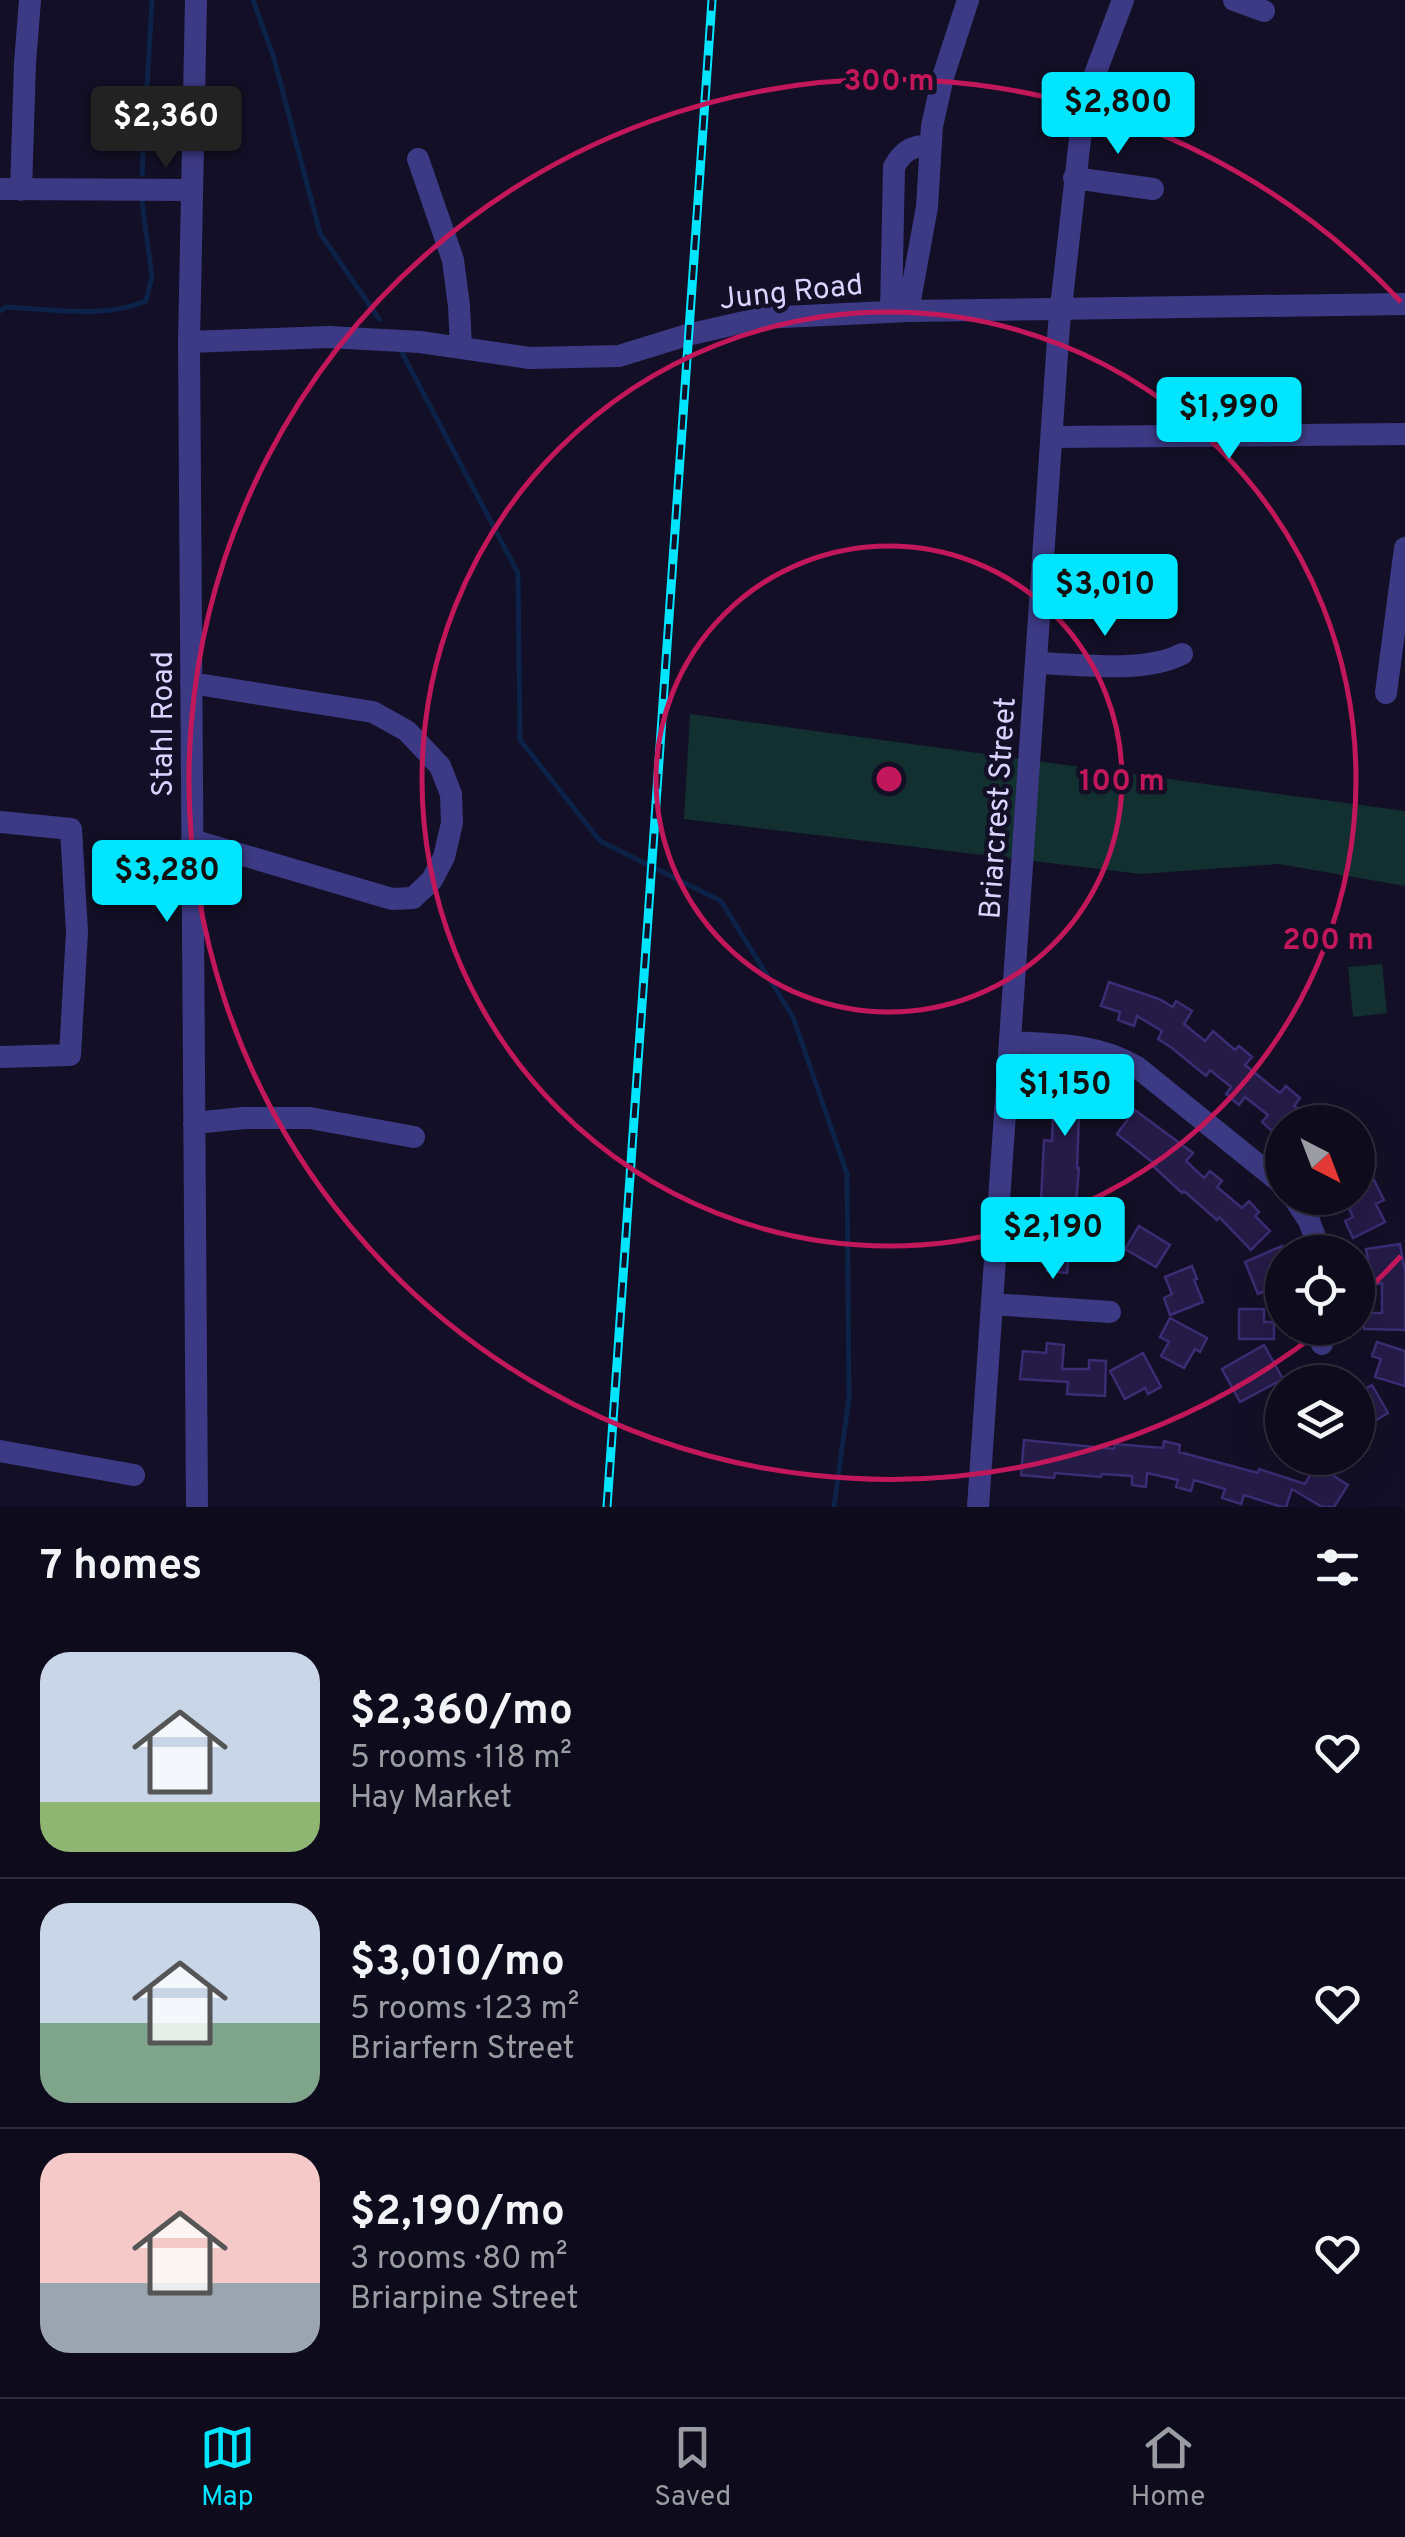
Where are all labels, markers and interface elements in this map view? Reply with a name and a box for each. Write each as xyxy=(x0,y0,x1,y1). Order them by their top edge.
text: 300 m xyxy=(844,64,934,101)
pin: $2,800 xyxy=(1037,72,1199,157)
text: $2,800 xyxy=(1064,84,1172,124)
pin: $2,360 xyxy=(85,86,247,171)
text: $2,360 xyxy=(113,98,219,138)
street label: Jung Road xyxy=(718,268,865,319)
pin: $1,990 xyxy=(1148,377,1310,462)
text: $1,990 xyxy=(1179,389,1279,429)
pin: $3,010 xyxy=(1024,554,1186,639)
text: $3,010 xyxy=(1055,566,1155,606)
street label: Stahl Road xyxy=(146,651,183,797)
street label: Briarcrest Street xyxy=(973,696,1026,920)
centre of rings xyxy=(871,761,907,797)
text: 100 m xyxy=(1079,764,1165,801)
pin: $3,280 xyxy=(86,840,248,925)
text: $3,280 xyxy=(114,852,220,892)
text: 200 m xyxy=(1282,923,1374,960)
pin: $1,150 xyxy=(984,1054,1146,1139)
text: $1,150 xyxy=(1018,1066,1112,1106)
north arrow xyxy=(1265,1105,1375,1215)
map controls xyxy=(1265,1105,1375,1475)
pin: $2,190 xyxy=(972,1197,1134,1282)
text: $2,190 xyxy=(1003,1209,1103,1249)
button: locate xyxy=(1265,1235,1375,1345)
button: layers xyxy=(1265,1365,1375,1475)
icon: filters xyxy=(1310,1540,1365,1595)
text: 7 homes xyxy=(40,1541,202,1594)
text: $2,360/mo xyxy=(350,1686,573,1739)
icon: home xyxy=(120,1692,240,1812)
icon: heart xyxy=(1310,1725,1365,1780)
text: 5 rooms · 118 m² xyxy=(350,1739,572,1779)
text: Hay Market xyxy=(350,1779,512,1819)
text: $3,010/mo xyxy=(350,1937,565,1990)
icon: home xyxy=(120,1943,240,2063)
icon: heart xyxy=(1310,1976,1365,2031)
text: 5 rooms · 123 m² xyxy=(350,1990,579,2030)
text: Briarfern Street xyxy=(350,2030,575,2070)
text: $2,190/mo xyxy=(350,2187,565,2240)
icon: home xyxy=(120,2193,240,2313)
icon: heart xyxy=(1310,2226,1365,2281)
text: 3 rooms · 80 m² xyxy=(350,2240,568,2280)
text: Briarpine Street xyxy=(350,2280,579,2320)
tab: Map xyxy=(200,2420,255,2516)
tab: Saved xyxy=(654,2420,731,2516)
tab: Home xyxy=(1131,2420,1205,2516)

